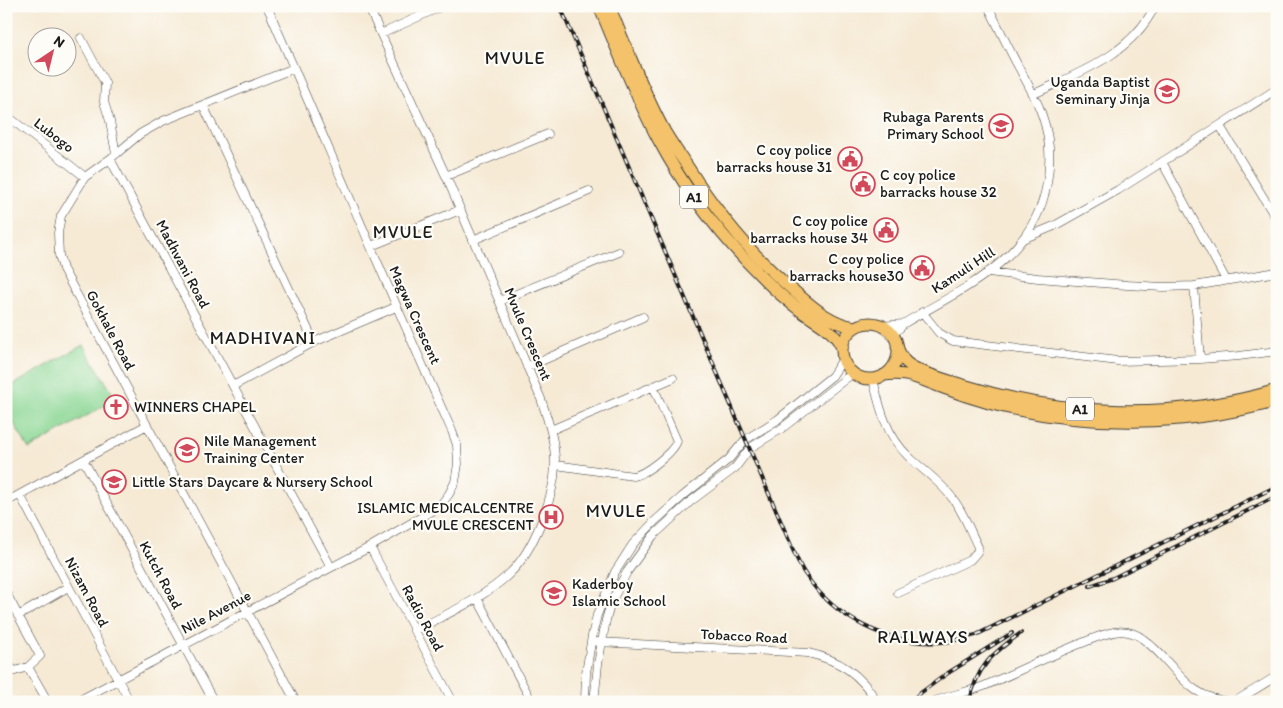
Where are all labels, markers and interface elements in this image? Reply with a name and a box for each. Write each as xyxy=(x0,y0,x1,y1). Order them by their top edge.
north arrow xyxy=(28,28,78,78)
text: N xyxy=(50,32,68,51)
district label: MVULE xyxy=(485,47,545,69)
place label: Uganda Baptist Seminary Jinja xyxy=(1050,73,1151,108)
school or university icon: Uganda Baptist Seminary Jinja xyxy=(1154,78,1180,104)
place label: Rubaga Parents Primary School xyxy=(883,108,985,143)
school or university icon: Rubaga Parents Primary School xyxy=(988,113,1014,139)
street label: Lubogo xyxy=(30,114,78,156)
place label: C coy police barracks house 31 xyxy=(716,141,832,176)
public building icon: C coy police barracks house 31 xyxy=(837,146,863,172)
place label: C coy police barracks house 32 xyxy=(880,166,997,201)
public building icon: C coy police barracks house 32 xyxy=(850,171,876,197)
road number: A1 xyxy=(680,186,708,208)
place label: C coy police barracks house 34 xyxy=(750,212,868,247)
street label: Madhvani Road xyxy=(152,217,214,311)
public building icon: C coy police barracks house 34 xyxy=(873,217,899,243)
district label: MVULE xyxy=(373,221,433,243)
street label: Kamuli Hill xyxy=(928,242,999,297)
place label: C coy police barracks house30 xyxy=(789,250,904,285)
public building icon: C coy police barracks house30 xyxy=(909,255,935,281)
street label: Magwa Crescent xyxy=(385,263,445,367)
street label: Mvule Crescent xyxy=(500,285,556,384)
street label: Gokhale Road xyxy=(82,287,140,374)
district label: MADHIVANI xyxy=(210,327,316,349)
church icon: WINNERS CHAPEL xyxy=(103,394,129,420)
place label: WINNERS CHAPEL xyxy=(134,398,256,416)
road number: A1 xyxy=(1066,398,1094,420)
place label: Nile Management Training Center xyxy=(204,432,317,467)
school or university icon: Nile Management Training Center xyxy=(174,437,200,463)
school or university icon: Little Stars Daycare & Nursery School xyxy=(101,469,127,495)
place label: Little Stars Daycare & Nursery School xyxy=(132,473,374,491)
place label: ISLAMIC MEDICALCENTRE MVULE CRESCENT xyxy=(357,499,535,534)
district label: MVULE xyxy=(586,500,646,522)
hospital icon: ISLAMIC MEDICALCENTRE MVULE CRESCENT xyxy=(538,504,564,530)
street label: Kutch Road xyxy=(136,538,187,613)
street label: Nizam Road xyxy=(61,554,113,630)
place label: Kaderboy Islamic School xyxy=(572,575,667,610)
school or university icon: Kaderboy Islamic School xyxy=(541,580,567,606)
street label: Radio Road xyxy=(398,582,448,655)
street label: Nile Avenue xyxy=(178,586,254,638)
street label: Tobacco Road xyxy=(700,625,789,647)
district label: RAILWAYS xyxy=(877,626,969,648)

